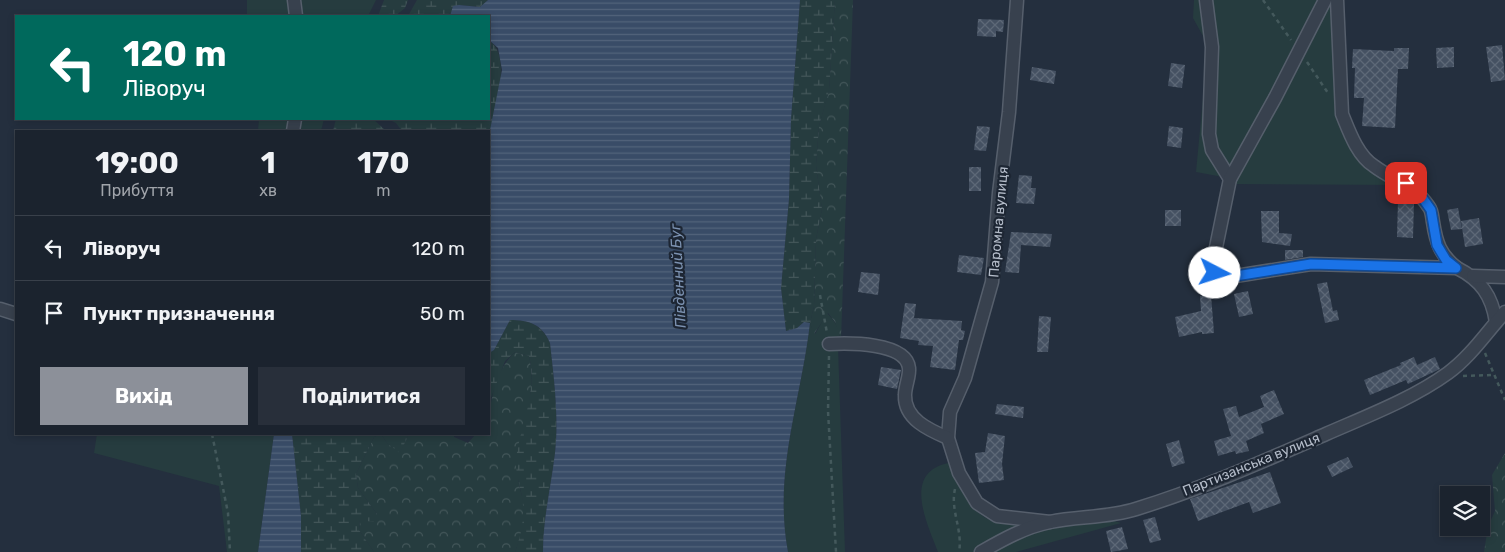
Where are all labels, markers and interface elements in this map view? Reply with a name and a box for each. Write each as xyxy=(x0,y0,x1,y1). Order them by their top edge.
text: 120 m xyxy=(123,33,226,75)
icon: left xyxy=(40,35,105,100)
text: Ліворуч xyxy=(123,75,206,102)
text: 19:00 xyxy=(95,145,179,181)
text: 1 xyxy=(261,145,276,181)
text: 170 xyxy=(357,145,410,181)
pin xyxy=(1385,162,1427,204)
street label: Паромна вулиця xyxy=(985,166,1012,278)
icon: arrive xyxy=(1392,169,1420,197)
text: Прибуття xyxy=(100,181,174,200)
text: хв xyxy=(259,181,277,200)
text: m xyxy=(376,181,391,200)
water label: Південний Буг xyxy=(666,222,690,329)
icon: left xyxy=(40,234,68,262)
text: Ліворуч xyxy=(83,237,160,260)
text: 120 m xyxy=(412,237,465,260)
position arrow xyxy=(1188,246,1240,298)
icon: arrive xyxy=(40,299,68,327)
text: Пункт призначення xyxy=(83,302,275,325)
text: 50 m xyxy=(420,302,465,325)
button: Вихід xyxy=(40,367,248,425)
button: Поділитися xyxy=(258,367,465,425)
street label: Партизанська вулиця xyxy=(1180,429,1322,500)
map controls xyxy=(1440,486,1490,536)
button: layers xyxy=(1440,486,1490,536)

